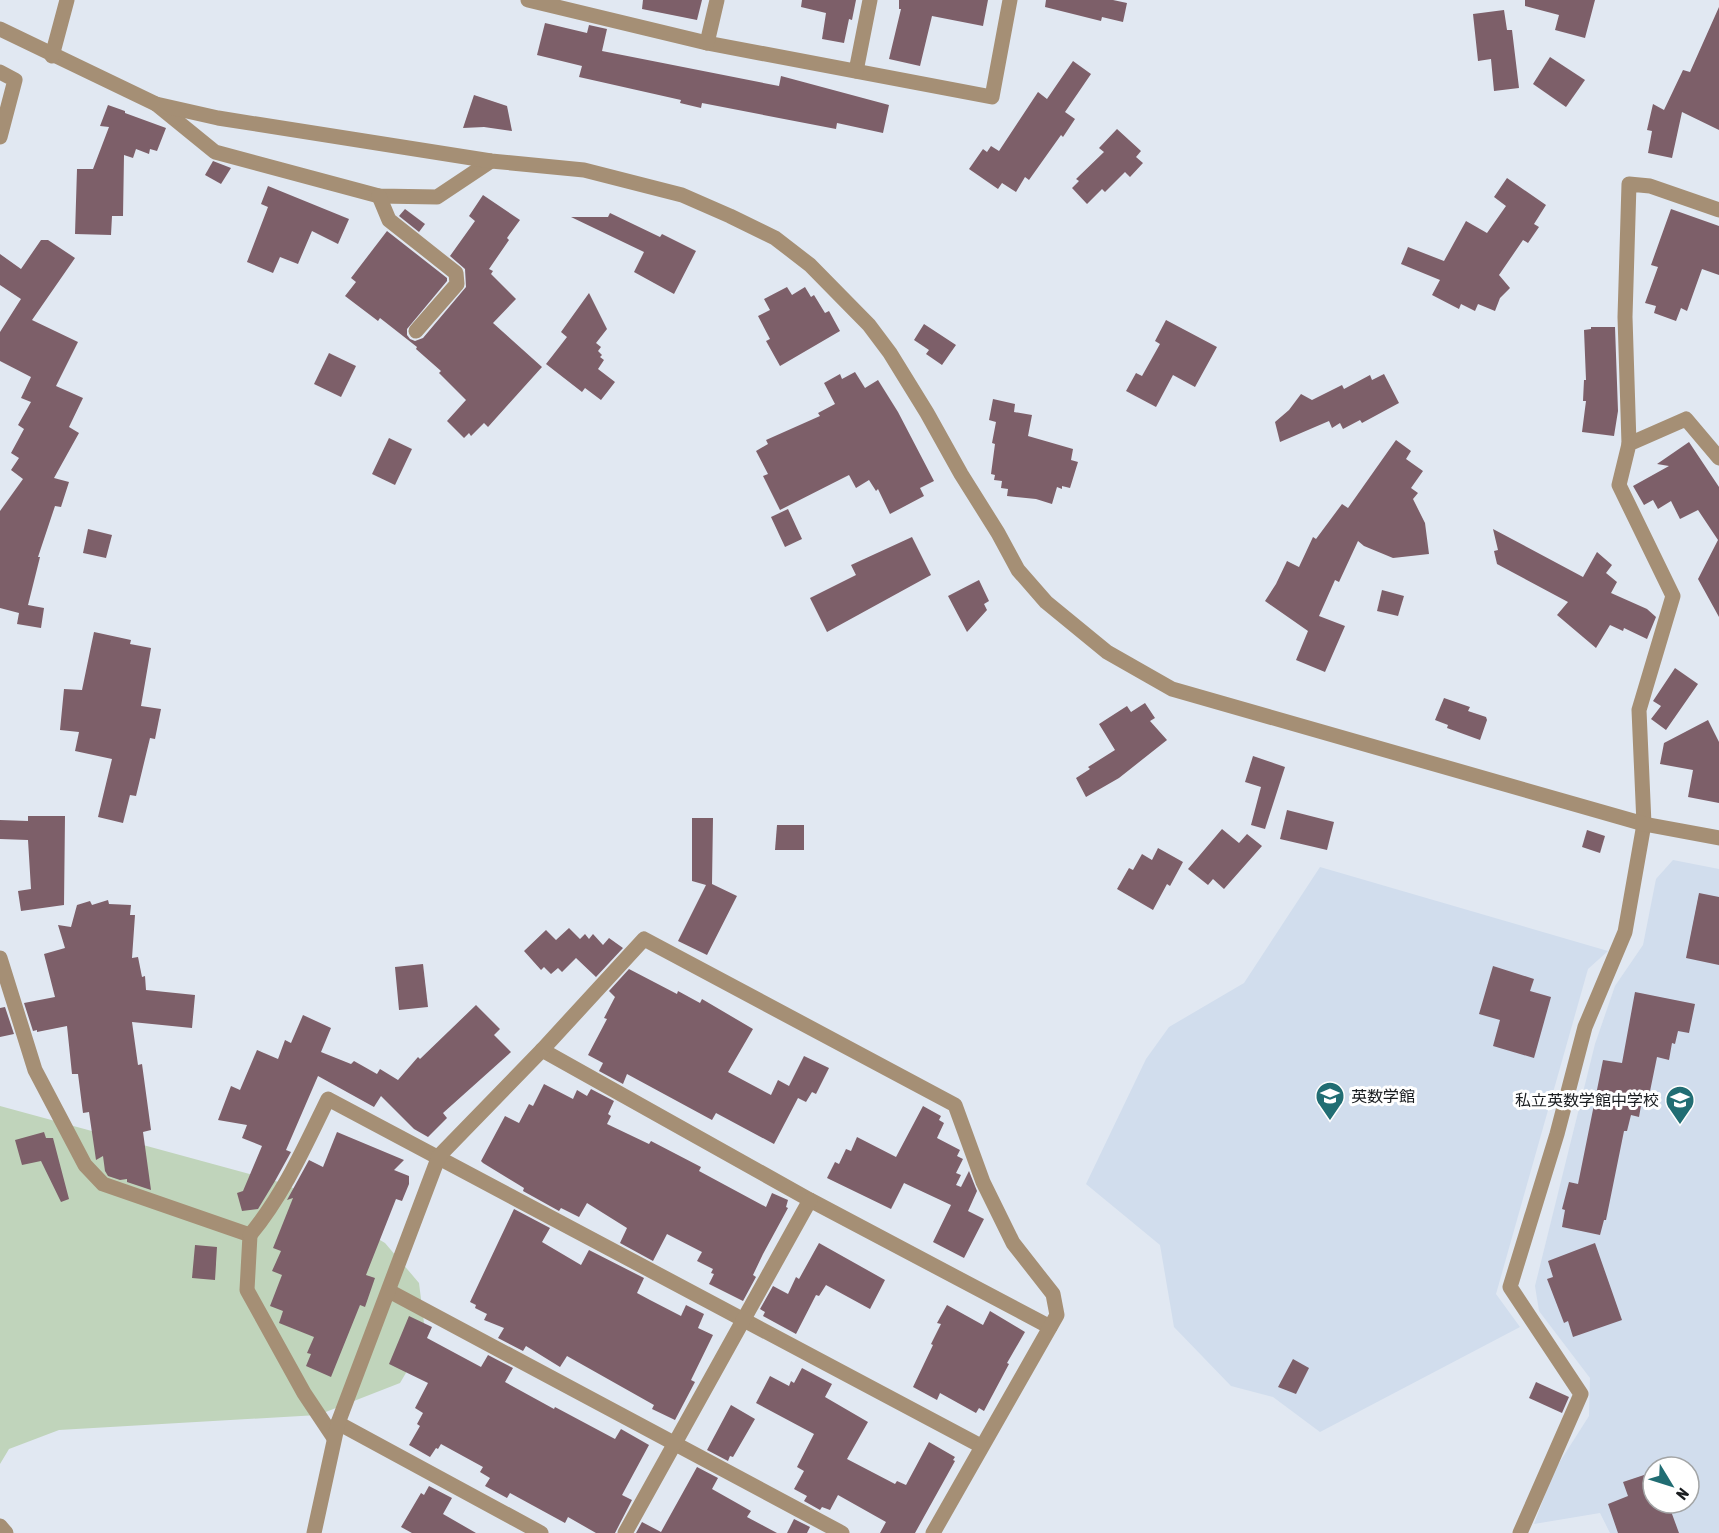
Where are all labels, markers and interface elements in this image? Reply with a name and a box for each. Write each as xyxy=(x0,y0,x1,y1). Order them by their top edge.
school or university icon: 英数学館 xyxy=(1314,1080,1346,1122)
school or university icon: 私立英数学館中学校 xyxy=(1664,1084,1696,1126)
place label: 英数学館 xyxy=(1351,1087,1415,1105)
place label: 私立英数学館中学校 xyxy=(1515,1091,1659,1109)
north arrow xyxy=(1641,1455,1701,1515)
text: N xyxy=(1673,1485,1693,1504)

